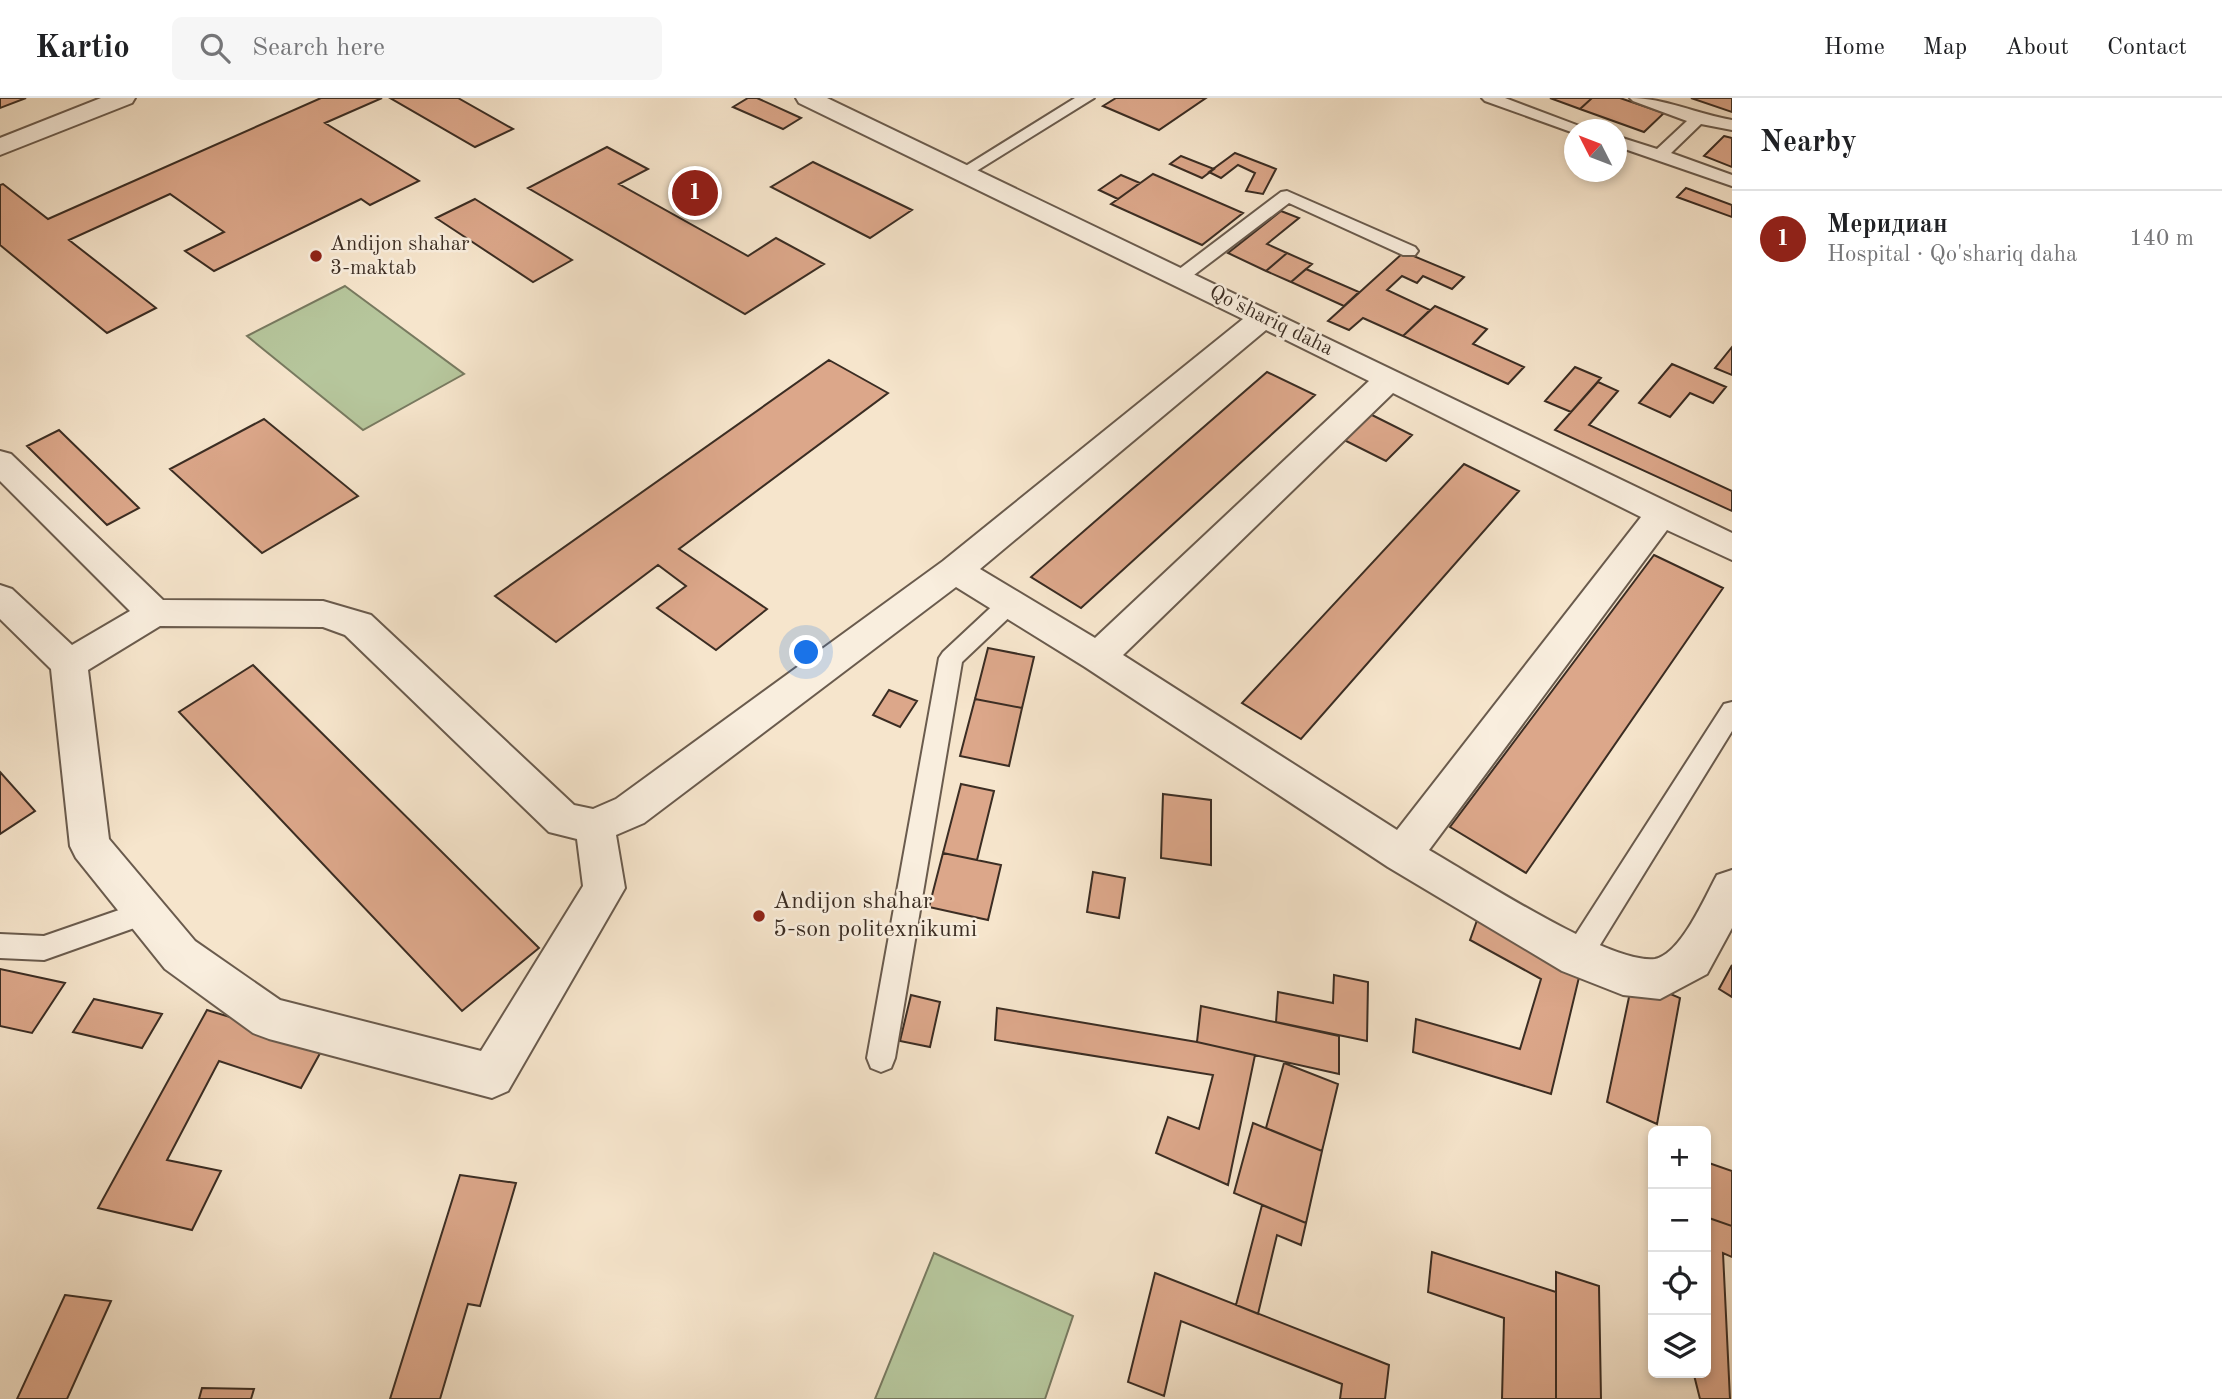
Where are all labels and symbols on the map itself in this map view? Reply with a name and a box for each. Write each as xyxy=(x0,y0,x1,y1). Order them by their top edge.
north arrow xyxy=(1564,119,1627,182)
pin: 1 xyxy=(672,167,718,219)
place label: Andijon shahar 3-maktab xyxy=(330,234,470,279)
marker: Andijon shahar 3-maktab xyxy=(308,248,324,264)
street label: Qo'shariq daha xyxy=(1206,282,1336,360)
your location xyxy=(789,635,823,669)
place label: Andijon shahar 5-son politexnikumi xyxy=(773,890,977,942)
marker: Andijon shahar 5-son politexnikumi xyxy=(751,908,767,924)

